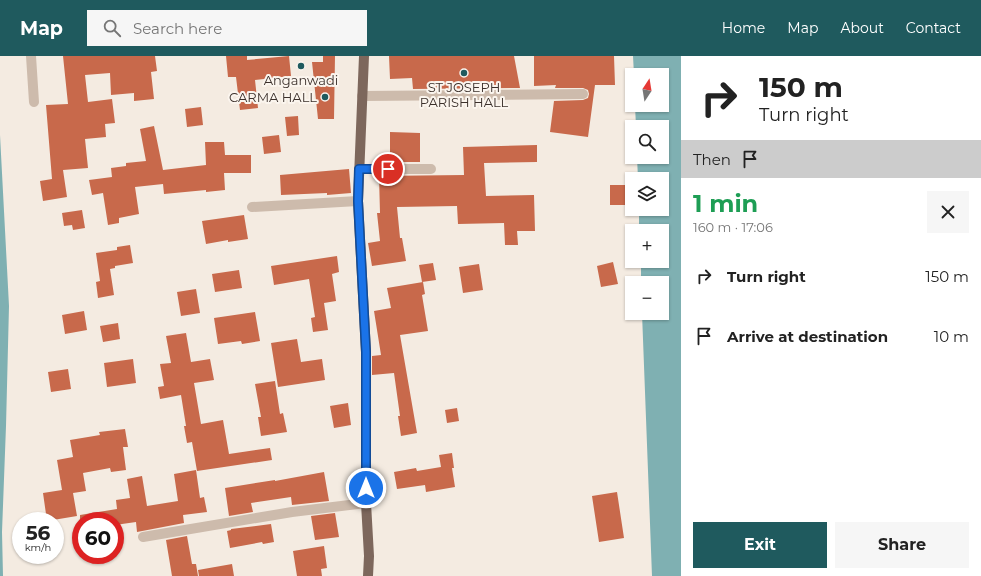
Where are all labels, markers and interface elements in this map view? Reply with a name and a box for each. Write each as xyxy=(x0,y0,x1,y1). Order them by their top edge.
search box xyxy=(87,10,367,46)
text: Map xyxy=(20,17,63,40)
icon: search xyxy=(101,17,123,39)
text: Search here xyxy=(133,19,222,38)
text: Home xyxy=(722,19,765,37)
text: Map xyxy=(787,19,818,37)
text: About xyxy=(840,19,884,37)
text: Contact xyxy=(906,19,961,37)
marker: Anganwadi xyxy=(296,61,306,71)
marker: ST JOSEPH PARISH HALL xyxy=(459,68,469,78)
north arrow xyxy=(625,68,669,112)
map controls xyxy=(625,68,669,320)
text: 150 m xyxy=(759,70,843,104)
place label: Anganwadi xyxy=(264,72,338,88)
icon: right xyxy=(693,72,745,124)
place label: ST JOSEPH PARISH HALL xyxy=(420,79,509,110)
place label: CARMA HALL xyxy=(229,89,317,105)
marker: CARMA HALL xyxy=(320,92,330,102)
text: Turn right xyxy=(759,104,849,126)
button: search xyxy=(625,120,669,164)
icon: arrive xyxy=(739,148,761,170)
text: Then xyxy=(693,150,731,169)
pin xyxy=(371,152,405,186)
icon: arrive xyxy=(377,158,399,180)
button: layers xyxy=(625,172,669,216)
text: 1 min xyxy=(693,189,758,218)
button: close xyxy=(927,191,969,233)
text: 160 m · 17:06 xyxy=(693,219,773,235)
button: + xyxy=(625,224,669,268)
icon: right xyxy=(693,265,715,287)
text: Turn right xyxy=(727,267,806,286)
text: 150 m xyxy=(925,267,969,286)
button: − xyxy=(625,276,669,320)
icon: arrive xyxy=(693,325,715,347)
text: Arrive at destination xyxy=(727,327,888,346)
text: 10 m xyxy=(934,327,969,346)
position arrow xyxy=(345,467,387,509)
speed limit sign: 60 xyxy=(72,512,124,564)
text: 56 xyxy=(26,521,50,545)
button: Exit xyxy=(693,522,827,568)
button: Share xyxy=(835,522,969,568)
text: km/h xyxy=(25,541,51,554)

